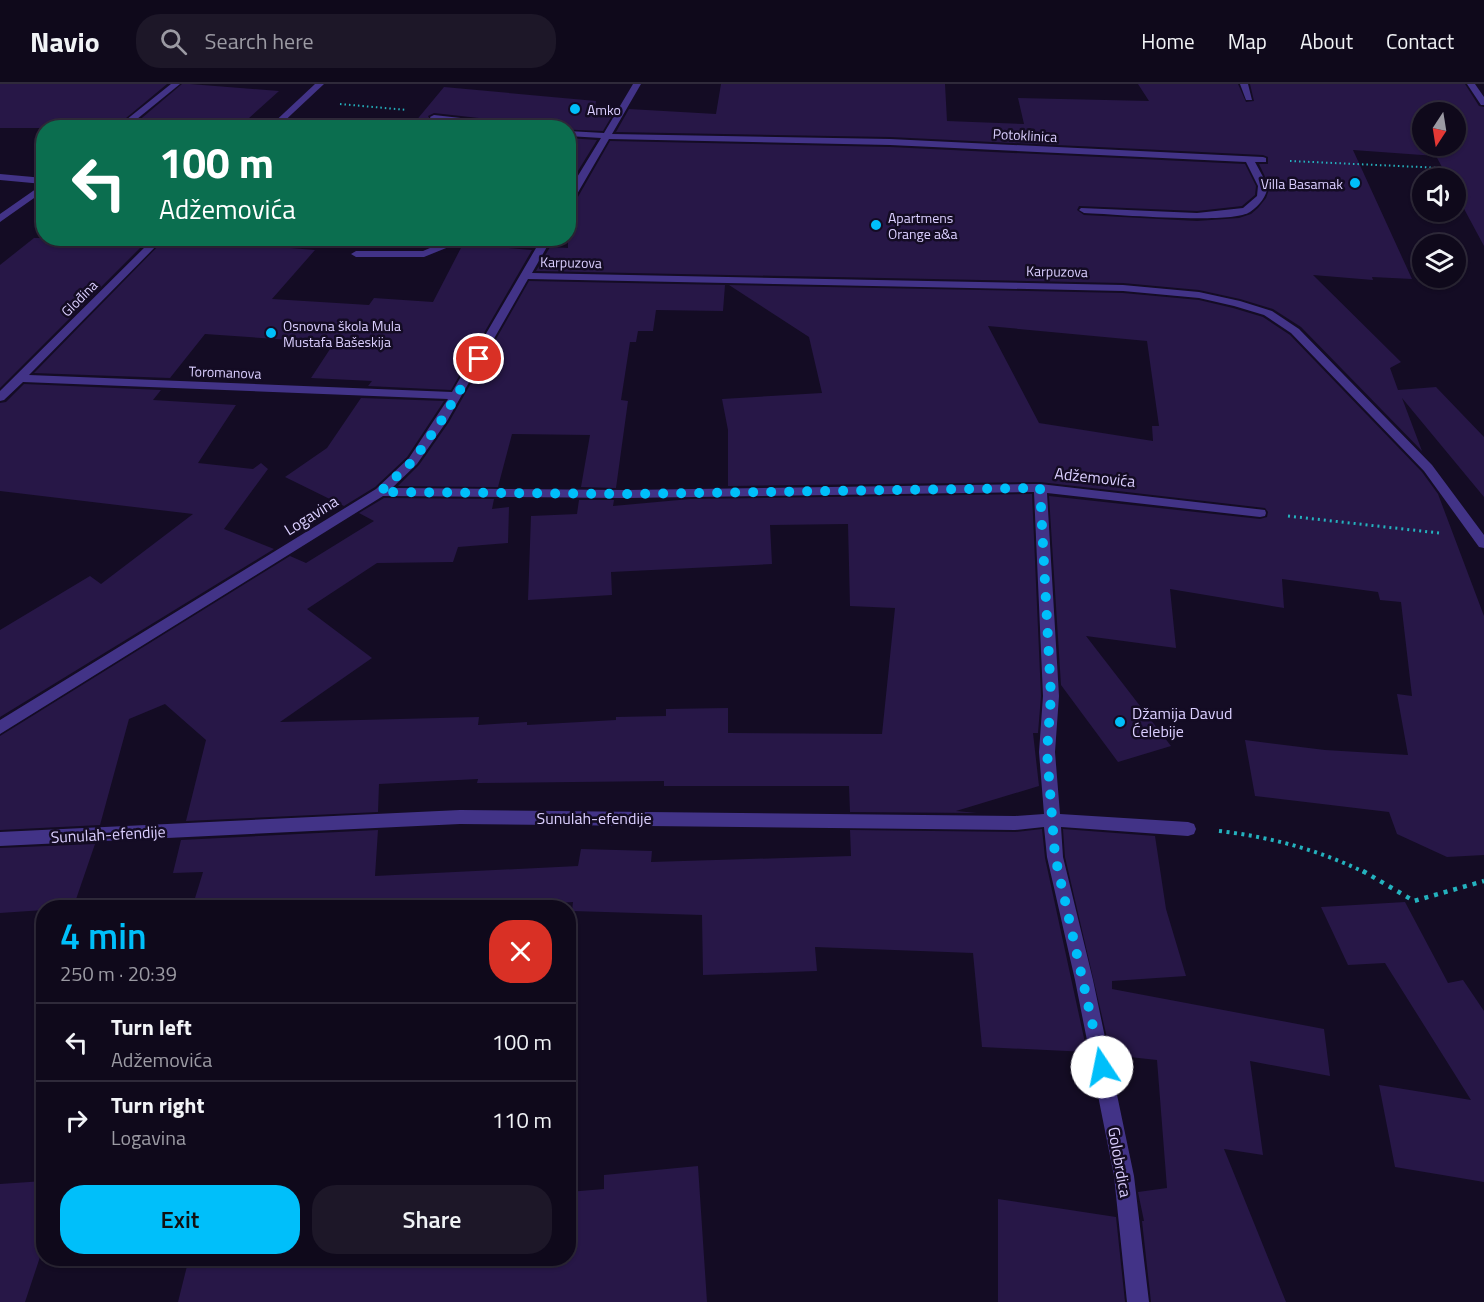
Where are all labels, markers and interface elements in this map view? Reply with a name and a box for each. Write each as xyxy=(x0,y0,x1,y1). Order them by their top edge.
search box xyxy=(136,14,556,68)
text: Navio xyxy=(30,20,100,63)
text: Search here xyxy=(205,24,314,58)
icon: search xyxy=(157,25,190,58)
text: Home xyxy=(1141,25,1195,57)
text: Map xyxy=(1228,25,1267,57)
text: About xyxy=(1300,25,1353,57)
text: Contact xyxy=(1386,25,1454,57)
place label: Amko xyxy=(587,99,621,120)
marker: Amko xyxy=(568,102,582,116)
north arrow xyxy=(1412,102,1466,156)
map controls xyxy=(1412,102,1466,288)
street label: Potoklinica xyxy=(992,123,1058,147)
text: 100 m xyxy=(159,130,274,194)
icon: left xyxy=(60,144,138,222)
button: sound xyxy=(1412,168,1466,222)
place label: Villa Basamak xyxy=(1261,173,1343,194)
marker: Villa Basamak xyxy=(1348,176,1362,190)
text: Adžemovića xyxy=(159,188,296,229)
place label: Apartmens Orange a&a xyxy=(888,207,958,244)
marker: Apartmens Orange a&a xyxy=(869,218,883,232)
button: layers xyxy=(1412,234,1466,288)
street label: Karpuzova xyxy=(540,251,602,273)
street label: Karpuzova xyxy=(1026,260,1088,282)
street label: Glođina xyxy=(56,275,102,321)
place label: Osnovna škola Mula Mustafa Bašeskija xyxy=(283,315,401,352)
marker: Osnovna škola Mula Mustafa Bašeskija xyxy=(264,326,278,340)
pin xyxy=(453,333,504,384)
icon: arrive xyxy=(462,342,495,375)
street label: Toromanova xyxy=(188,360,262,384)
street label: Adžemovića xyxy=(1053,461,1137,493)
street label: Logavina xyxy=(279,489,343,541)
place label: Džamija Davud Ćelebije xyxy=(1132,701,1232,743)
marker: Džamija Davud Ćelebije xyxy=(1113,715,1127,729)
street label: Sunulah-efendije xyxy=(536,806,652,830)
street label: Sunulah-efendije xyxy=(50,819,166,849)
text: 4 min xyxy=(60,908,147,963)
button: close xyxy=(489,920,552,983)
text: 250 m · 20:39 xyxy=(60,958,177,989)
text: Turn left xyxy=(111,1010,192,1044)
text: 100 m xyxy=(492,1025,552,1059)
icon: left xyxy=(60,1026,93,1059)
position arrow xyxy=(1070,1035,1134,1099)
text: Adžemovića xyxy=(111,1044,212,1075)
text: Turn right xyxy=(111,1088,205,1122)
text: 110 m xyxy=(492,1103,552,1137)
icon: right xyxy=(60,1104,93,1137)
text: Logavina xyxy=(111,1122,186,1153)
street label: Golobrdica xyxy=(1102,1125,1138,1199)
button: Exit xyxy=(60,1185,300,1254)
button: Share xyxy=(312,1185,552,1254)

